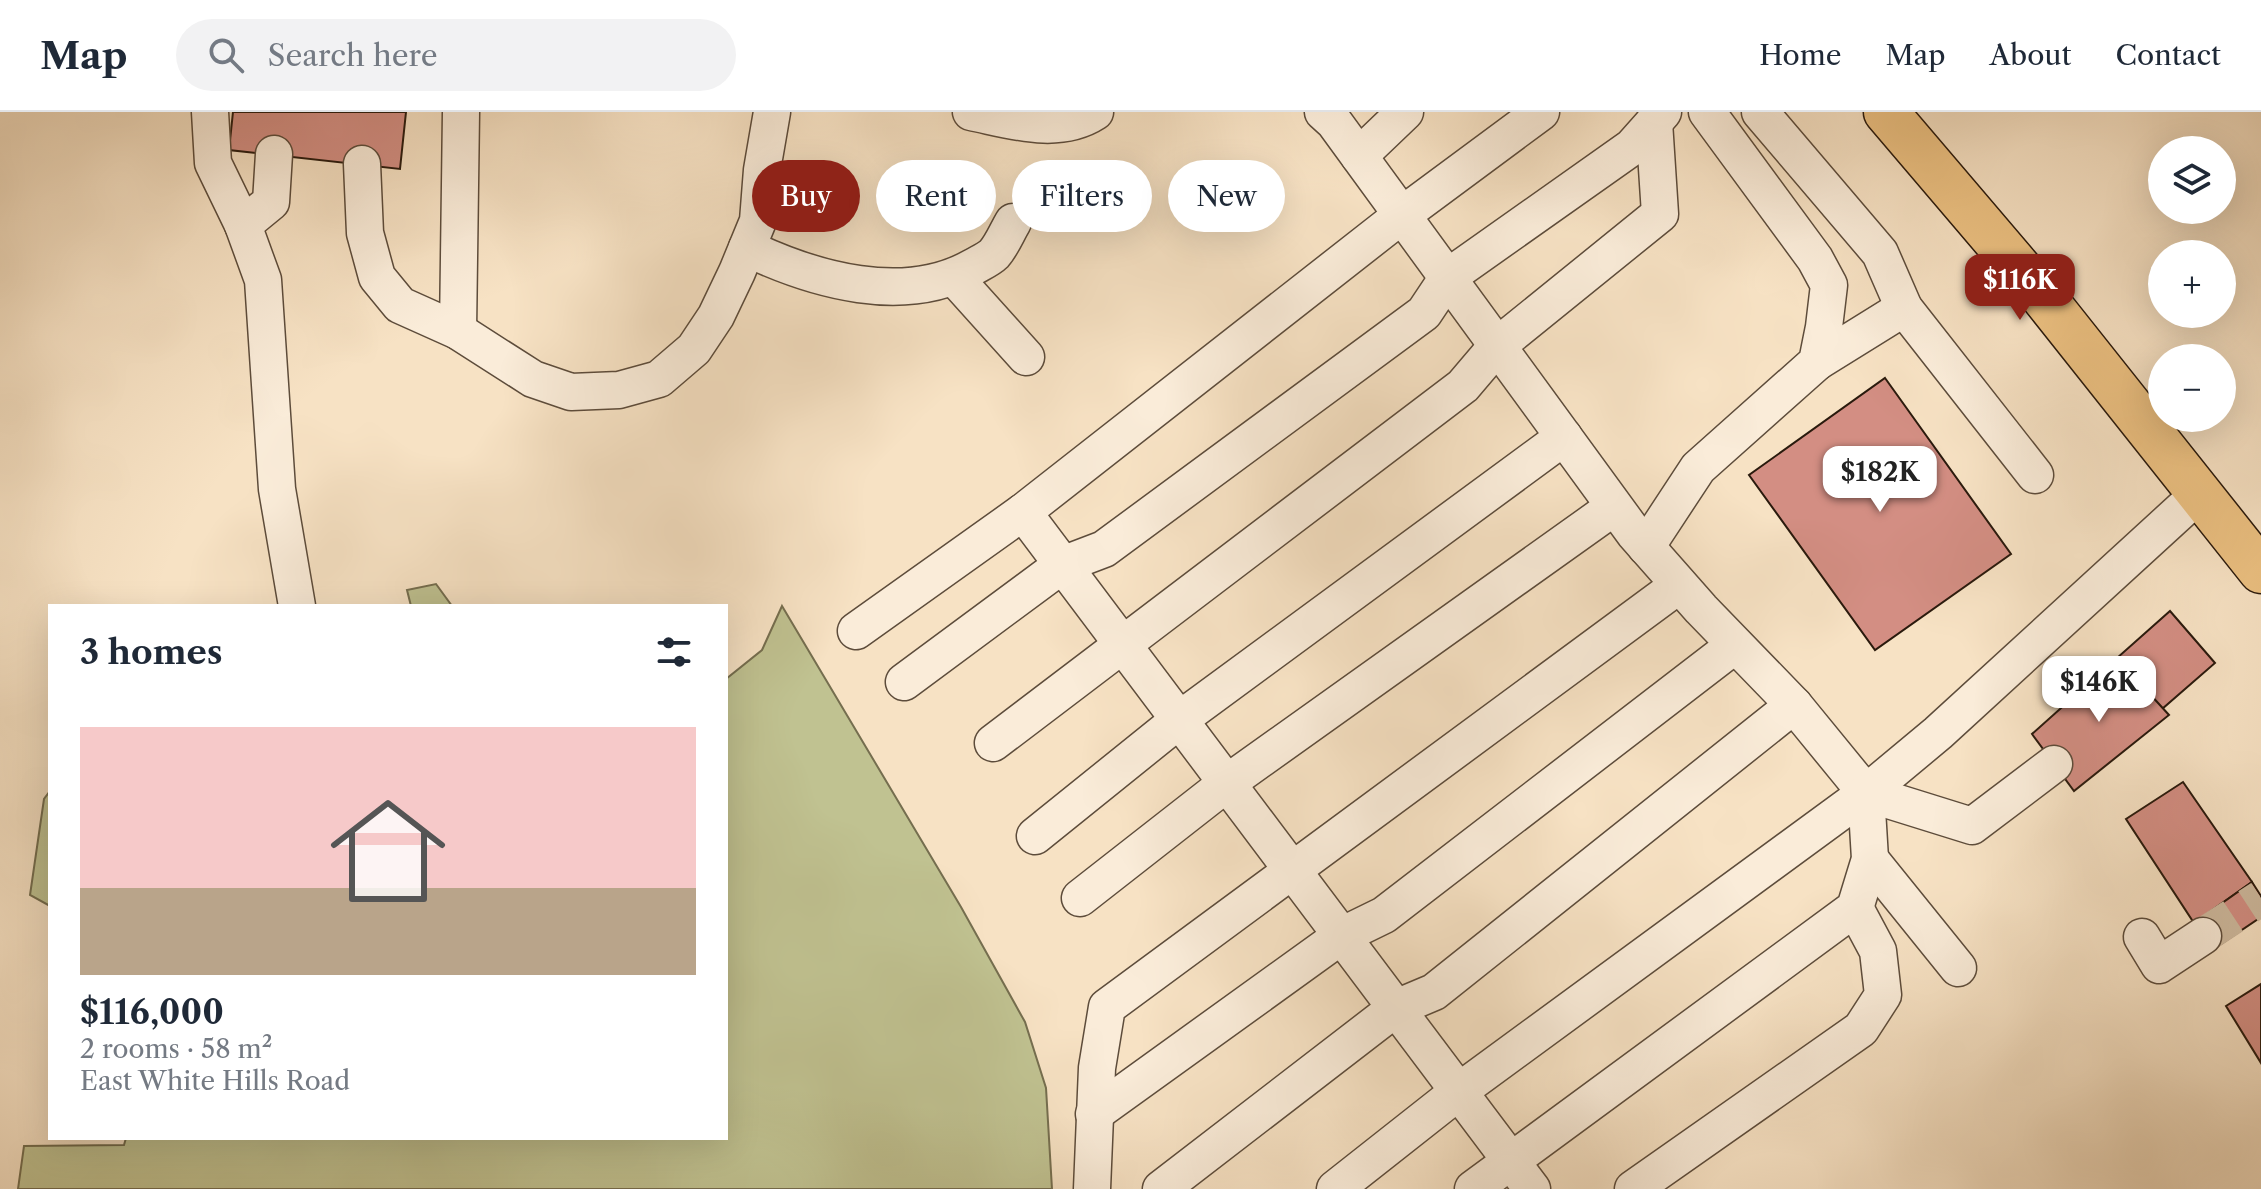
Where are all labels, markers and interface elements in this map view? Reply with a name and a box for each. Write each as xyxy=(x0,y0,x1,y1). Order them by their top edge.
search box xyxy=(176,19,736,91)
text: Map xyxy=(40,32,128,79)
icon: search xyxy=(204,33,248,77)
text: Search here xyxy=(268,37,438,74)
text: Home xyxy=(1759,38,1841,72)
text: Map xyxy=(1885,38,1945,72)
text: About xyxy=(1989,38,2071,72)
text: Contact xyxy=(2115,38,2221,72)
map controls xyxy=(2148,136,2236,432)
button: layers xyxy=(2148,136,2236,224)
chip: Buy xyxy=(752,160,860,232)
chip: Rent xyxy=(876,160,996,232)
chip: Filters xyxy=(1012,160,1152,232)
chip: New xyxy=(1168,160,1285,232)
button: + xyxy=(2148,240,2236,328)
pin: $116K xyxy=(1964,254,2076,322)
text: $116K xyxy=(1983,264,2057,296)
button: − xyxy=(2148,344,2236,432)
pin: $182K xyxy=(1824,446,1936,514)
text: $182K xyxy=(1841,456,1919,488)
icon: filters xyxy=(652,630,696,674)
text: 3 homes xyxy=(80,631,223,673)
pin: $146K xyxy=(2043,656,2155,724)
text: $146K xyxy=(2060,666,2138,698)
icon: home xyxy=(316,779,460,923)
text: $116,000 xyxy=(80,991,224,1033)
text: 2 rooms · 58 m² xyxy=(80,1033,272,1065)
text: East White Hills Road xyxy=(80,1065,350,1097)

